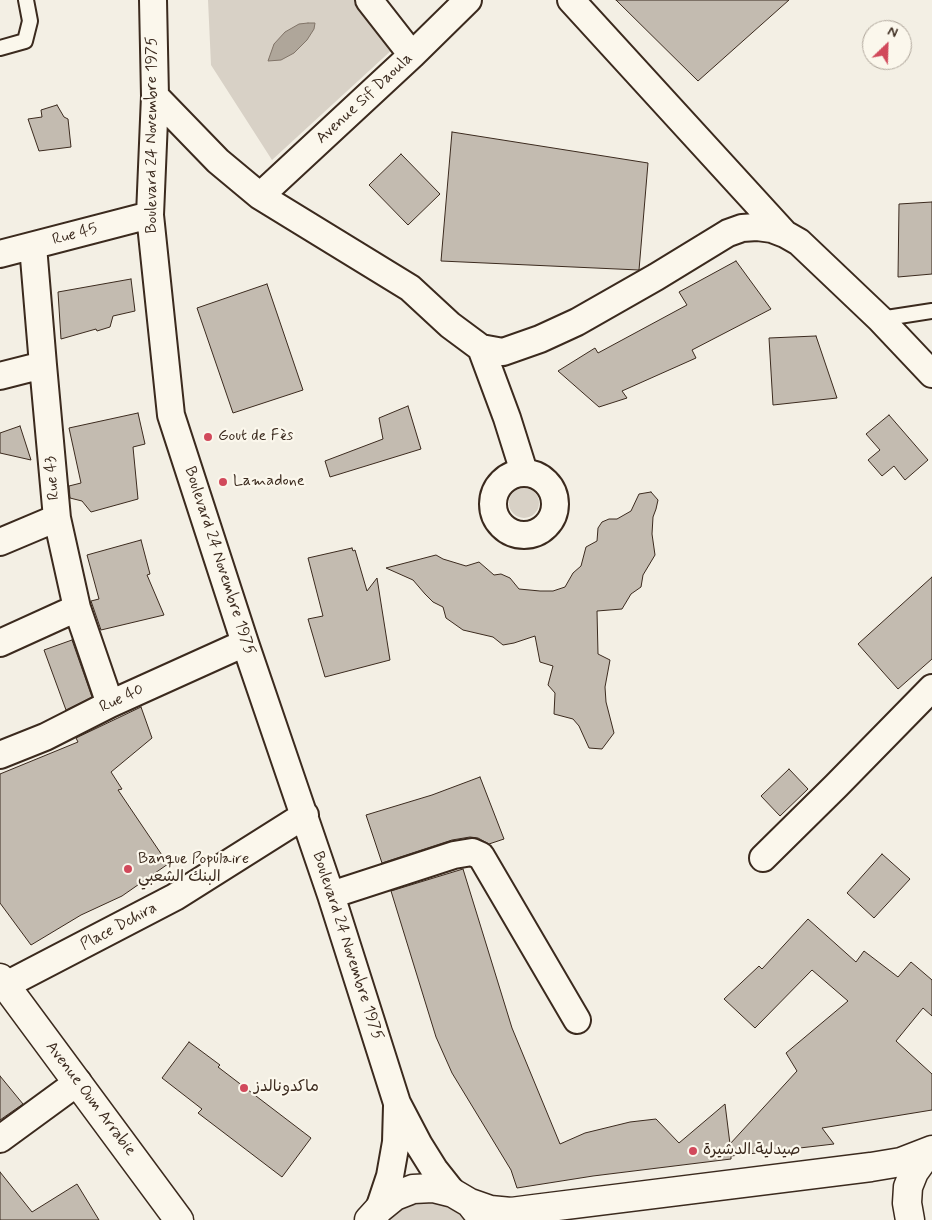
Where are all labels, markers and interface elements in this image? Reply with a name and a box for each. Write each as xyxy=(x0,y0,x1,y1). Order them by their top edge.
north arrow xyxy=(862,20,912,70)
text: N xyxy=(885,22,901,42)
street label: Boulevard 24 Novembre 1975 xyxy=(143,36,163,234)
street label: Avenue Sif Daoula xyxy=(313,49,417,149)
street label: Rue 45 xyxy=(50,220,100,250)
place label: Gout de Fès xyxy=(218,427,293,447)
marker: Gout de Fès xyxy=(202,431,214,443)
street label: Rue 43 xyxy=(42,455,64,501)
street label: Boulevard 24 Novembre 1975 xyxy=(179,464,259,658)
place label: Lamadone xyxy=(233,472,305,492)
marker: Lamadone xyxy=(217,476,229,488)
street label: Rue 40 xyxy=(97,680,147,718)
street label: Boulevard 24 Novembre 1975 xyxy=(307,849,387,1043)
place label: Banque Populaire البنك الشعبي xyxy=(138,850,249,888)
marker: Banque Populaire البنك الشعبي xyxy=(122,863,134,875)
street label: Place Dchira xyxy=(77,899,161,955)
street label: Avenue Oum Arrabie xyxy=(41,1038,139,1160)
place label: ماكدونالدز xyxy=(254,1078,319,1098)
marker: ماكدونالدز xyxy=(238,1082,250,1094)
place label: صيدلية الدشيرة xyxy=(703,1141,801,1161)
marker: صيدلية الدشيرة xyxy=(687,1145,699,1157)

